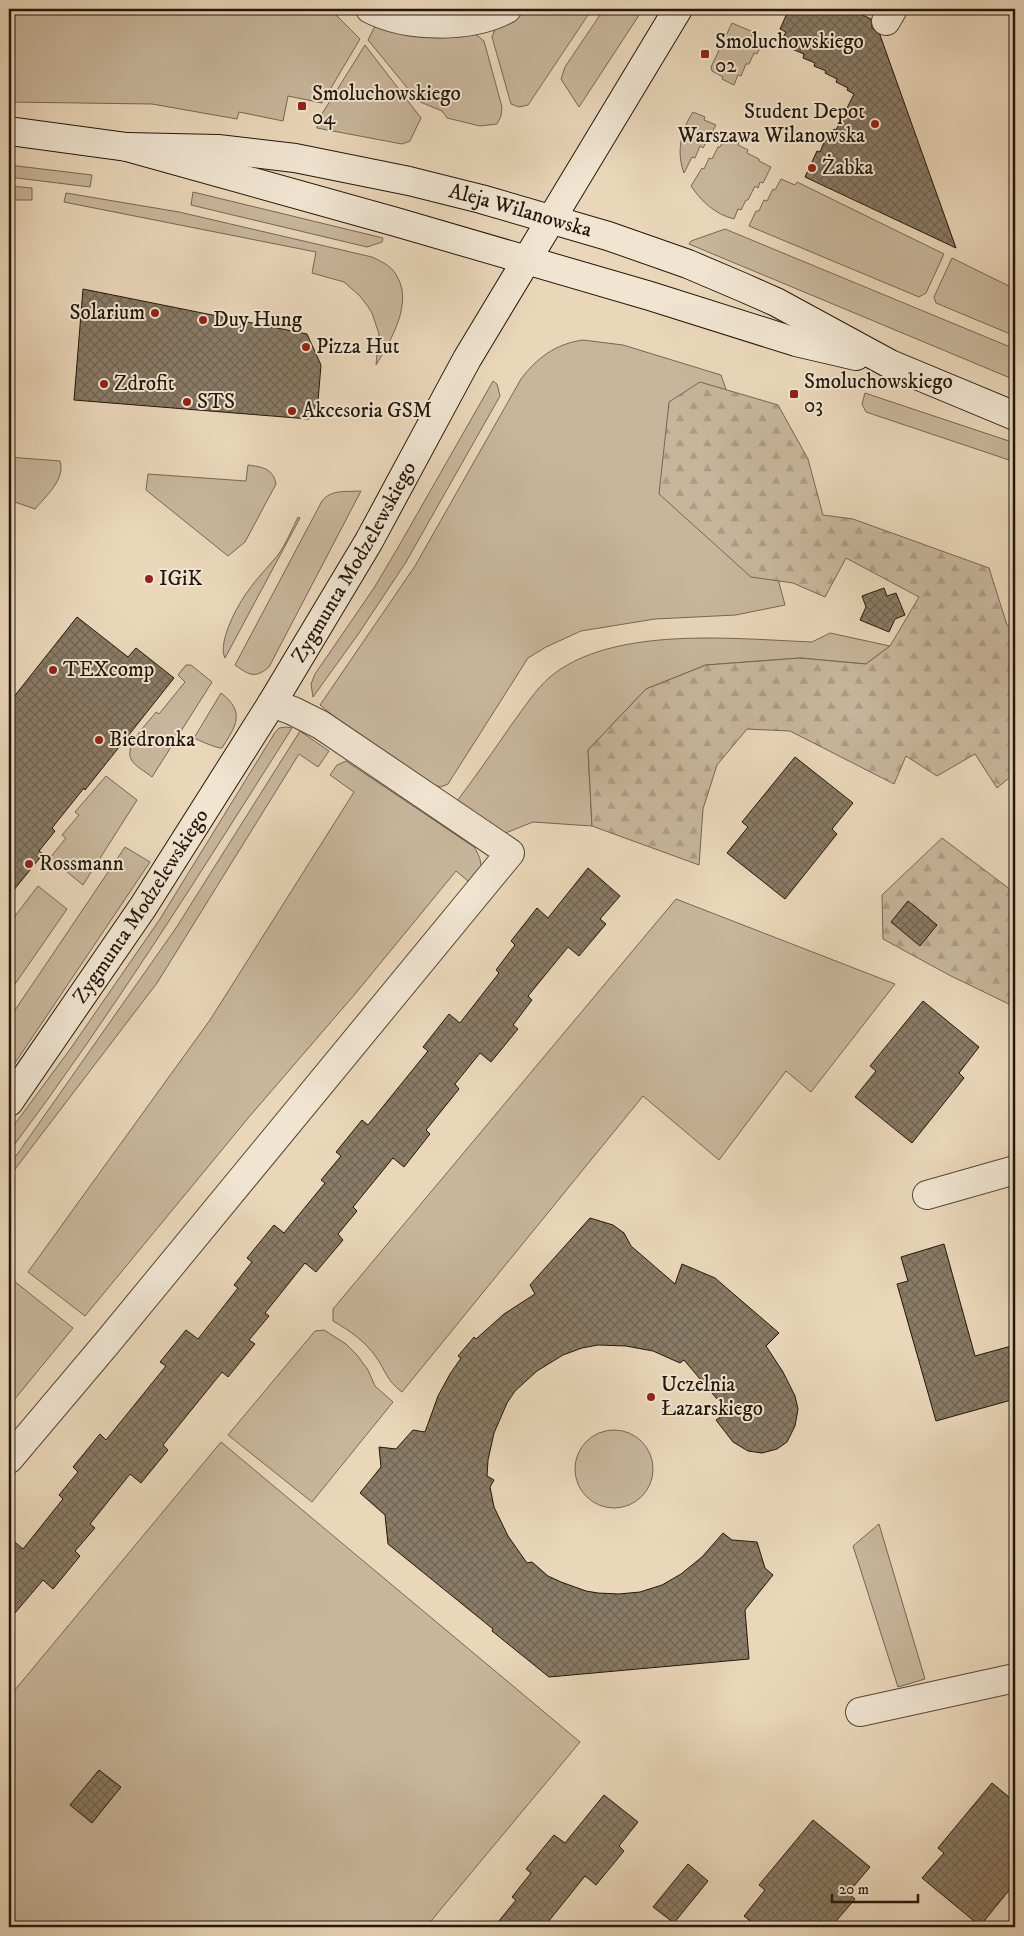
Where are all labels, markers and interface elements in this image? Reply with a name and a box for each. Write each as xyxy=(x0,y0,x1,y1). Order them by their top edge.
place label: Smoluchowskiego 02 xyxy=(715,29,864,79)
marker: Smoluchowskiego 02 xyxy=(699,48,711,60)
place label: Smoluchowskiego 04 xyxy=(312,81,461,131)
place label: Student Depot Warszawa Wilanowska xyxy=(677,99,865,149)
marker: Smoluchowskiego 04 xyxy=(296,100,308,112)
marker: Student Depot Warszawa Wilanowska xyxy=(869,118,881,130)
place label: Żabka xyxy=(822,154,874,181)
marker: Żabka xyxy=(806,162,818,174)
street label: Aleja Wilanowska xyxy=(446,178,595,244)
place label: Solarium xyxy=(70,300,145,326)
marker: Solarium xyxy=(149,307,161,319)
place label: Duy Hung xyxy=(213,307,303,333)
marker: Duy Hung xyxy=(197,314,209,326)
place label: Pizza Hut xyxy=(316,334,400,360)
marker: Pizza Hut xyxy=(300,341,312,353)
place label: Smoluchowskiego 03 xyxy=(804,369,953,419)
place label: Zdrofit xyxy=(114,371,175,397)
marker: Zdrofit xyxy=(98,378,110,390)
marker: Smoluchowskiego 03 xyxy=(788,388,800,400)
place label: STS xyxy=(197,389,235,415)
marker: STS xyxy=(181,396,193,408)
place label: Akcesoria GSM xyxy=(302,398,432,424)
marker: Akcesoria GSM xyxy=(286,405,298,417)
street label: Zygmunta Modzelewskiego xyxy=(286,457,422,668)
place label: IGiK xyxy=(159,566,203,592)
marker: IGiK xyxy=(143,573,155,585)
place label: TEXcomp xyxy=(63,657,154,683)
marker: TEXcomp xyxy=(47,664,59,676)
place label: Biedronka xyxy=(109,727,195,753)
marker: Biedronka xyxy=(93,734,105,746)
street label: Zygmunta Modzelewskiego xyxy=(67,804,215,1009)
place label: Rossmann xyxy=(39,851,124,877)
marker: Rossmann xyxy=(23,858,35,870)
place label: Uczelnia Łazarskiego xyxy=(661,1372,763,1422)
marker: Uczelnia Łazarskiego xyxy=(645,1391,657,1403)
scale bar xyxy=(832,1871,918,1903)
text: 20 m xyxy=(839,1880,869,1899)

